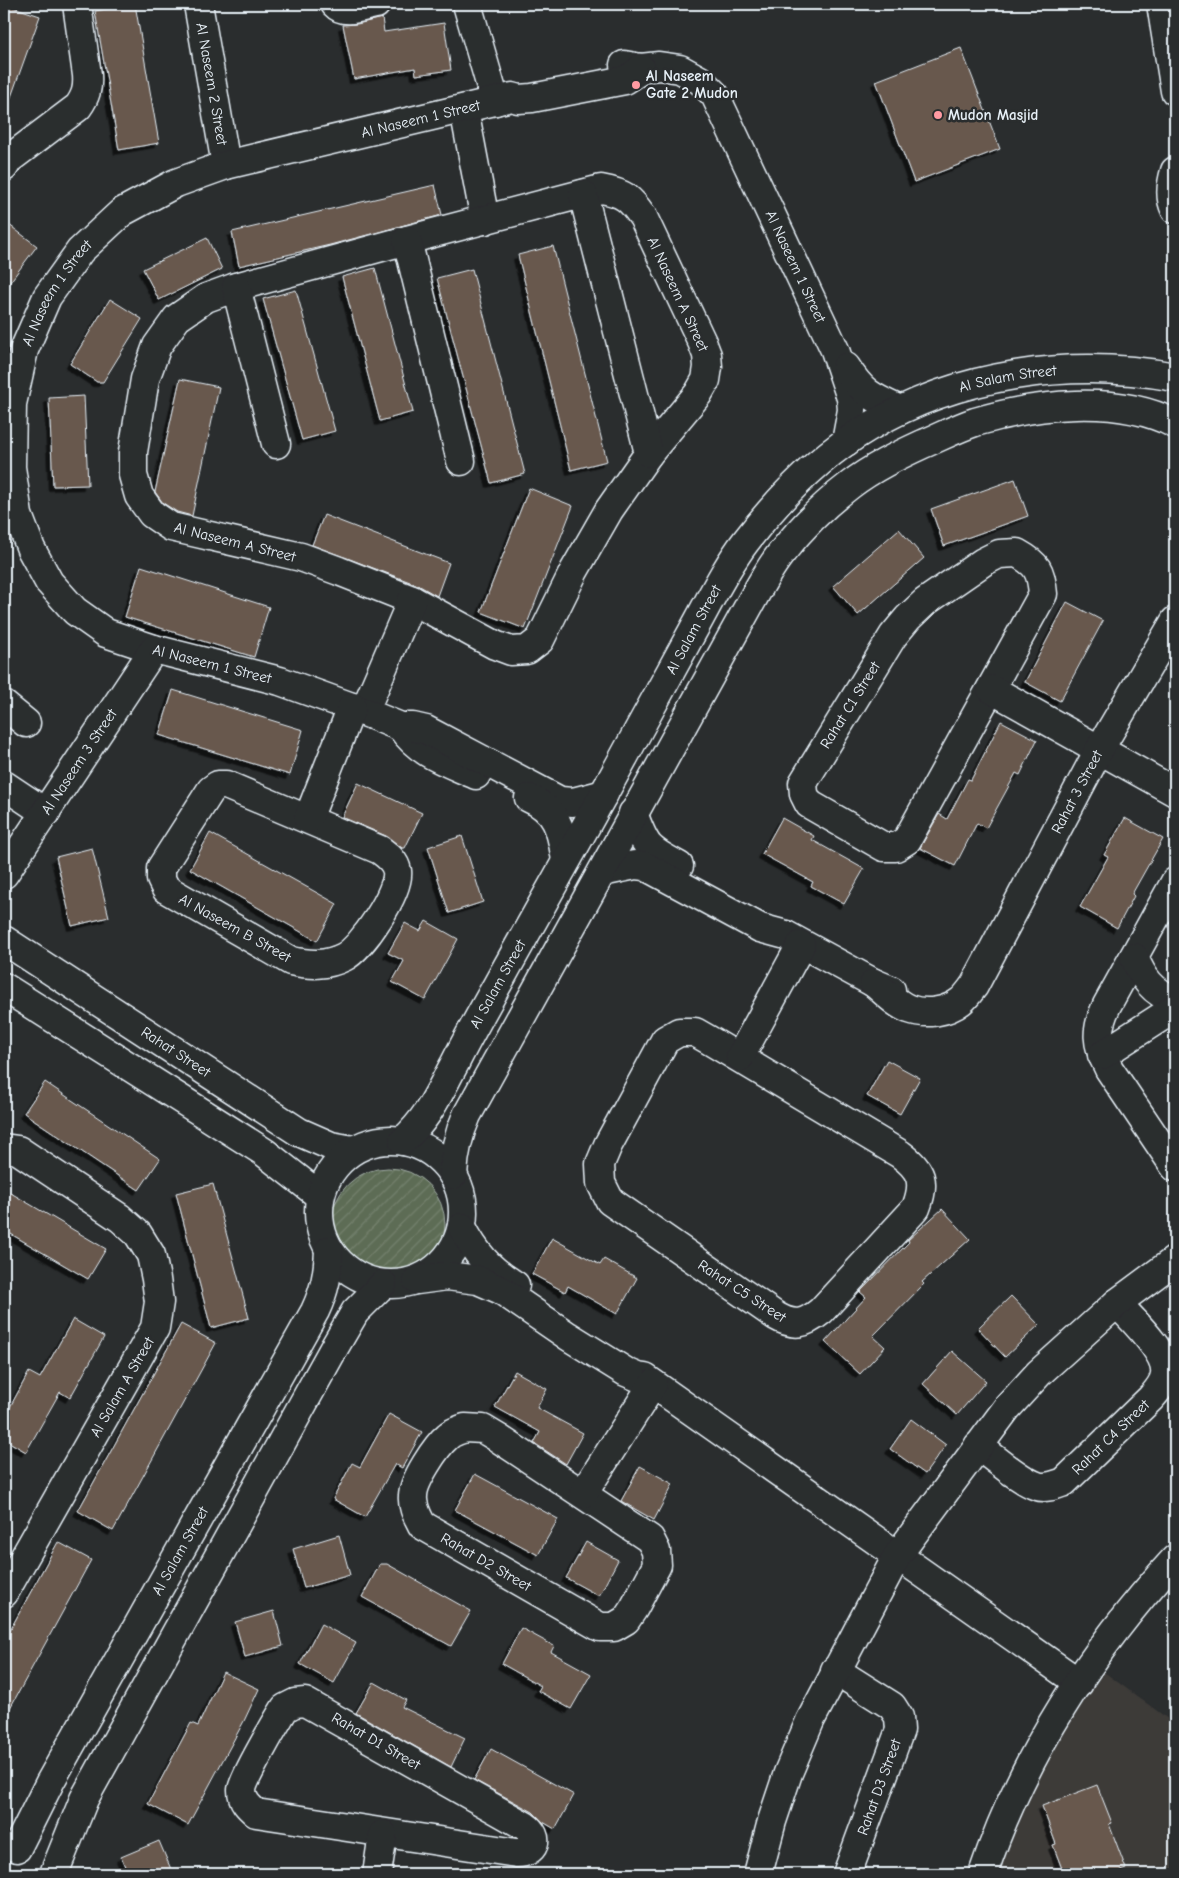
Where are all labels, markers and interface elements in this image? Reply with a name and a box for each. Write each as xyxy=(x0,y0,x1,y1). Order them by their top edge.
street label: Al Naseem 2 Street xyxy=(192,21,231,147)
place label: Al Naseem Gate 2 Mudon xyxy=(646,67,738,102)
marker: Al Naseem Gate 2 Mudon xyxy=(630,79,642,91)
street label: Al Naseem 1 Street xyxy=(359,96,483,142)
place label: Mudon Masjid xyxy=(948,106,1038,124)
marker: Mudon Masjid xyxy=(932,109,944,121)
street label: Al Naseem 1 Street xyxy=(762,207,830,326)
street label: Al Naseem A Street xyxy=(644,234,713,355)
street label: Al Naseem 1 Street xyxy=(18,235,96,349)
street label: Al Salam Street xyxy=(957,361,1058,396)
street label: Al Naseem A Street xyxy=(172,518,298,566)
street label: Al Salam Street xyxy=(662,581,725,678)
street label: Al Naseem 1 Street xyxy=(151,641,274,688)
street label: Rahat C1 Street xyxy=(816,658,884,752)
street label: Al Naseem 3 Street xyxy=(37,705,121,818)
street label: Rahat 3 Street xyxy=(1047,747,1107,837)
street label: Al Naseem B Street xyxy=(176,890,295,967)
street label: Al Salam Street xyxy=(466,936,530,1032)
street label: Rahat Street xyxy=(138,1023,215,1081)
street label: Rahat C5 Street xyxy=(695,1256,790,1327)
street label: Al Salam A Street xyxy=(86,1333,158,1440)
street label: Rahat C4 Street xyxy=(1068,1395,1154,1479)
street label: Al Salam Street xyxy=(148,1503,213,1598)
street label: Rahat D2 Street xyxy=(438,1529,535,1596)
street label: Rahat D1 Street xyxy=(328,1708,424,1774)
street label: Rahat D3 Street xyxy=(853,1736,905,1838)

